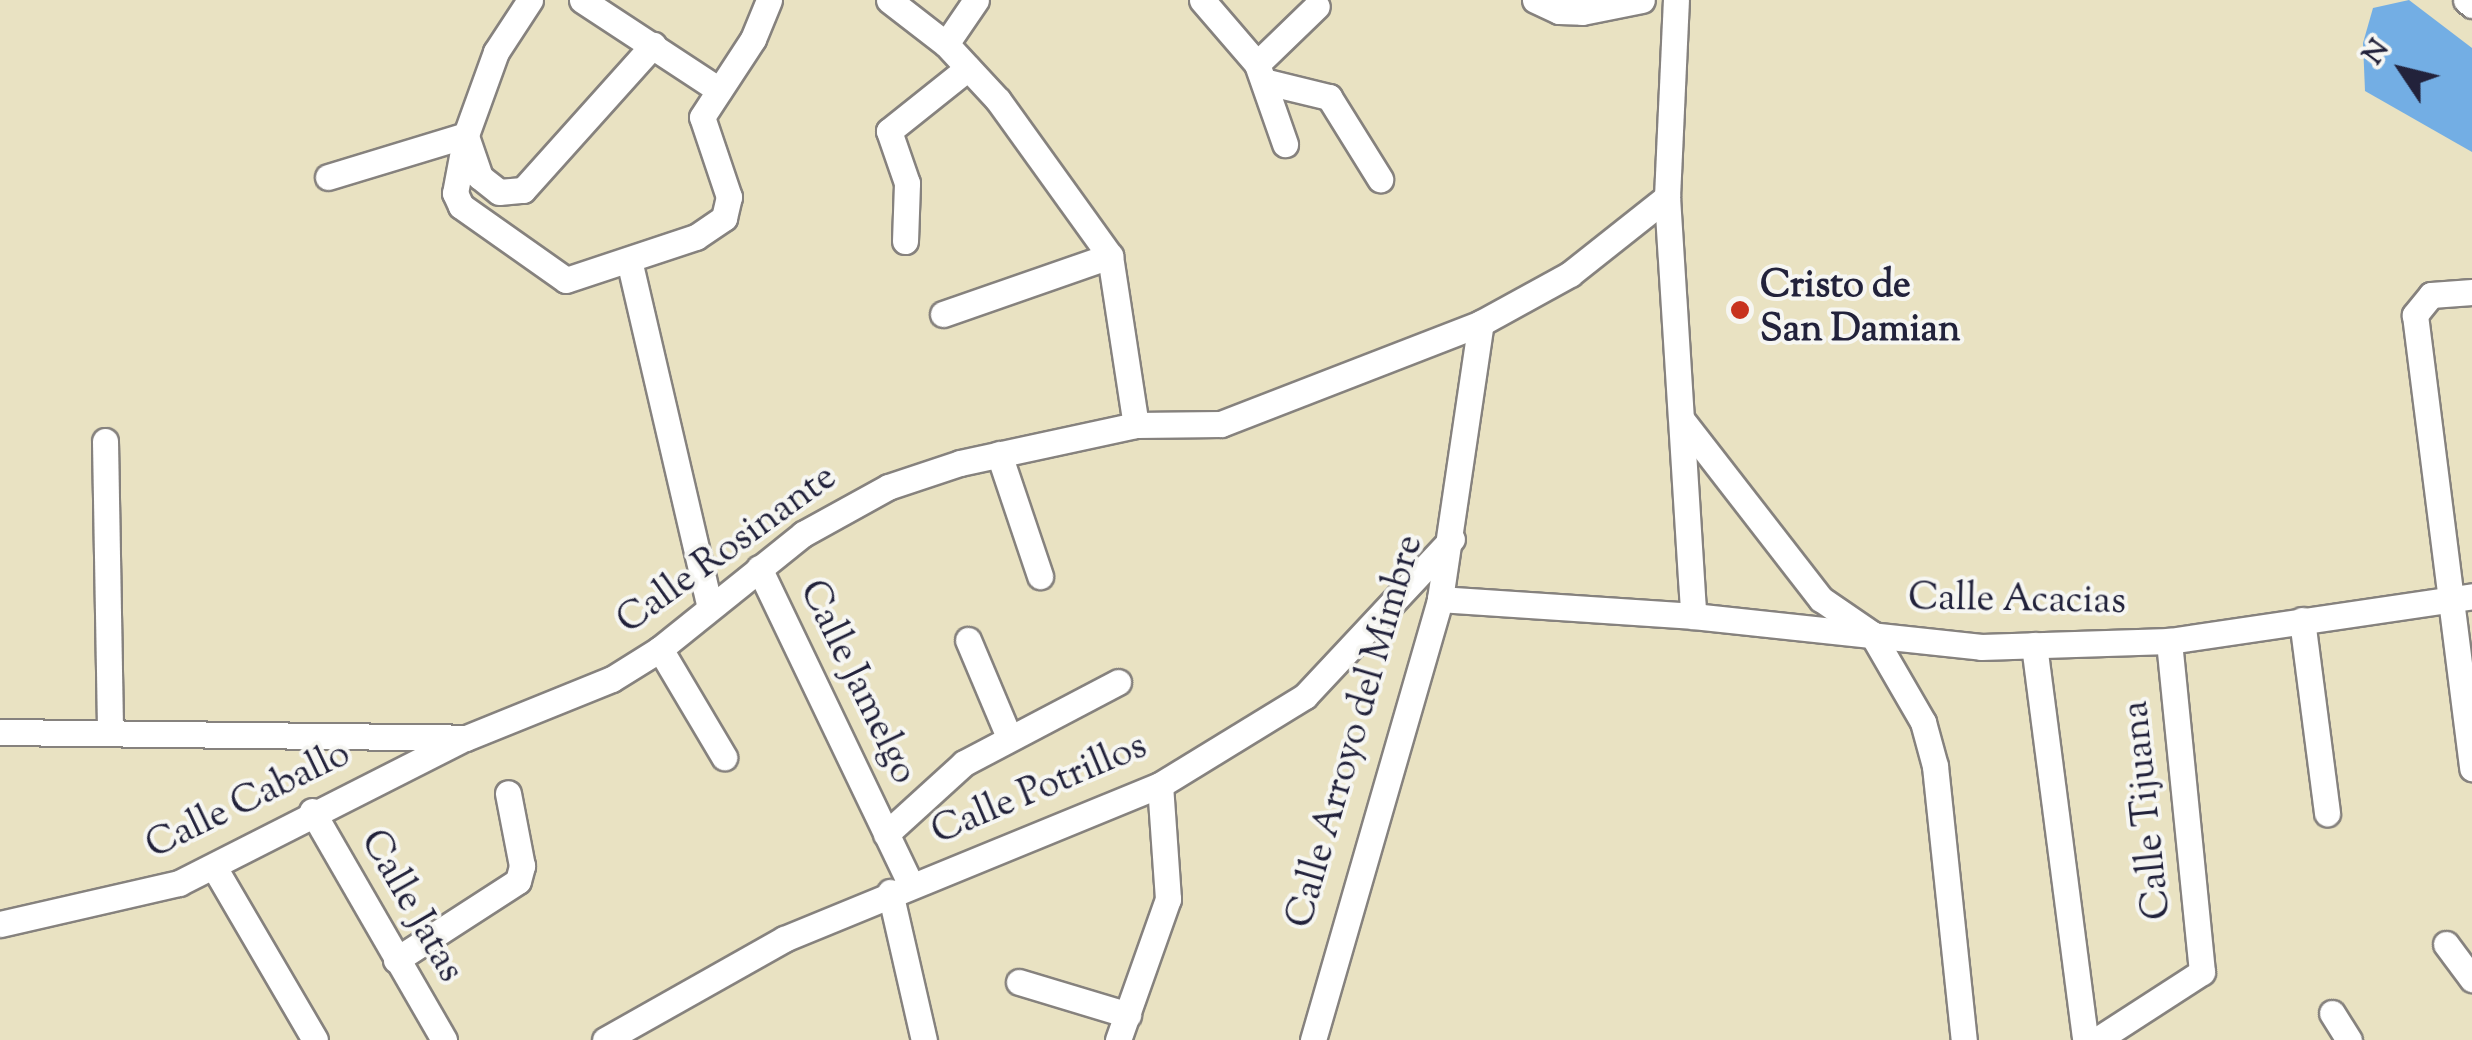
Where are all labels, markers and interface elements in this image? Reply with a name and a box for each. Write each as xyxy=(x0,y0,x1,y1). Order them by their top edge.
north arrow xyxy=(2352,20,2452,120)
text: N xyxy=(2355,32,2400,73)
place label: Cristo de San Damian xyxy=(1760,265,1961,354)
marker: Cristo de San Damian xyxy=(1729,299,1751,321)
street label: Calle Rosinante xyxy=(610,456,846,646)
street label: Calle Arroyo del Mimbre xyxy=(1279,530,1435,934)
street label: Calle Jamelgo xyxy=(787,574,925,792)
street label: Calle Acacias xyxy=(1908,577,2126,627)
street label: Calle Tijuana xyxy=(2115,698,2183,922)
street label: Calle Potrillos xyxy=(926,725,1154,857)
street label: Calle Caballo xyxy=(140,733,358,871)
street label: Calle Jatas xyxy=(348,823,472,991)

